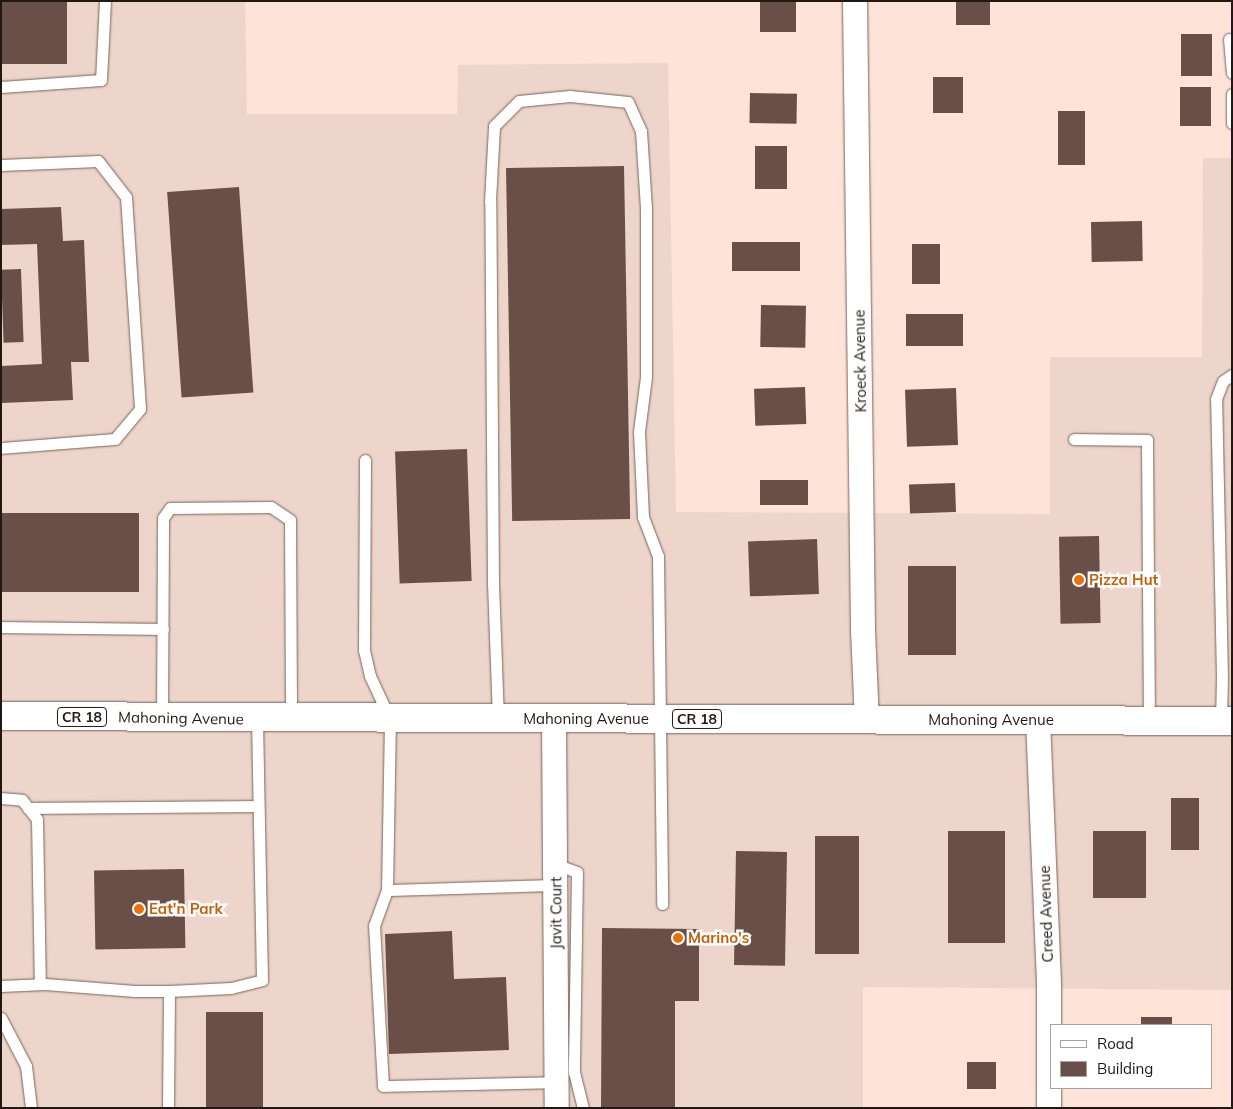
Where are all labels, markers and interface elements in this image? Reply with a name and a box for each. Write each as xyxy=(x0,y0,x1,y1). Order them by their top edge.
street label: Kroeck Avenue xyxy=(850,309,870,413)
place label: Pizza Hut xyxy=(1089,571,1158,589)
marker: Pizza Hut xyxy=(1073,574,1085,586)
road number: CR 18 xyxy=(56,706,108,729)
street label: Mahoning Avenue xyxy=(118,708,244,728)
road number: CR 18 xyxy=(671,708,723,731)
street label: Mahoning Avenue xyxy=(523,710,649,728)
street label: Mahoning Avenue xyxy=(928,711,1054,729)
street label: Creed Avenue xyxy=(1035,865,1057,963)
street label: Javit Court xyxy=(547,877,565,949)
place label: Eat'n Park xyxy=(149,900,223,918)
marker: Eat'n Park xyxy=(133,903,145,915)
place label: Marino's xyxy=(688,929,749,947)
marker: Marino's xyxy=(672,932,684,944)
legend xyxy=(1050,1024,1213,1089)
text: Road xyxy=(1097,1034,1134,1053)
text: Building xyxy=(1097,1059,1153,1078)

